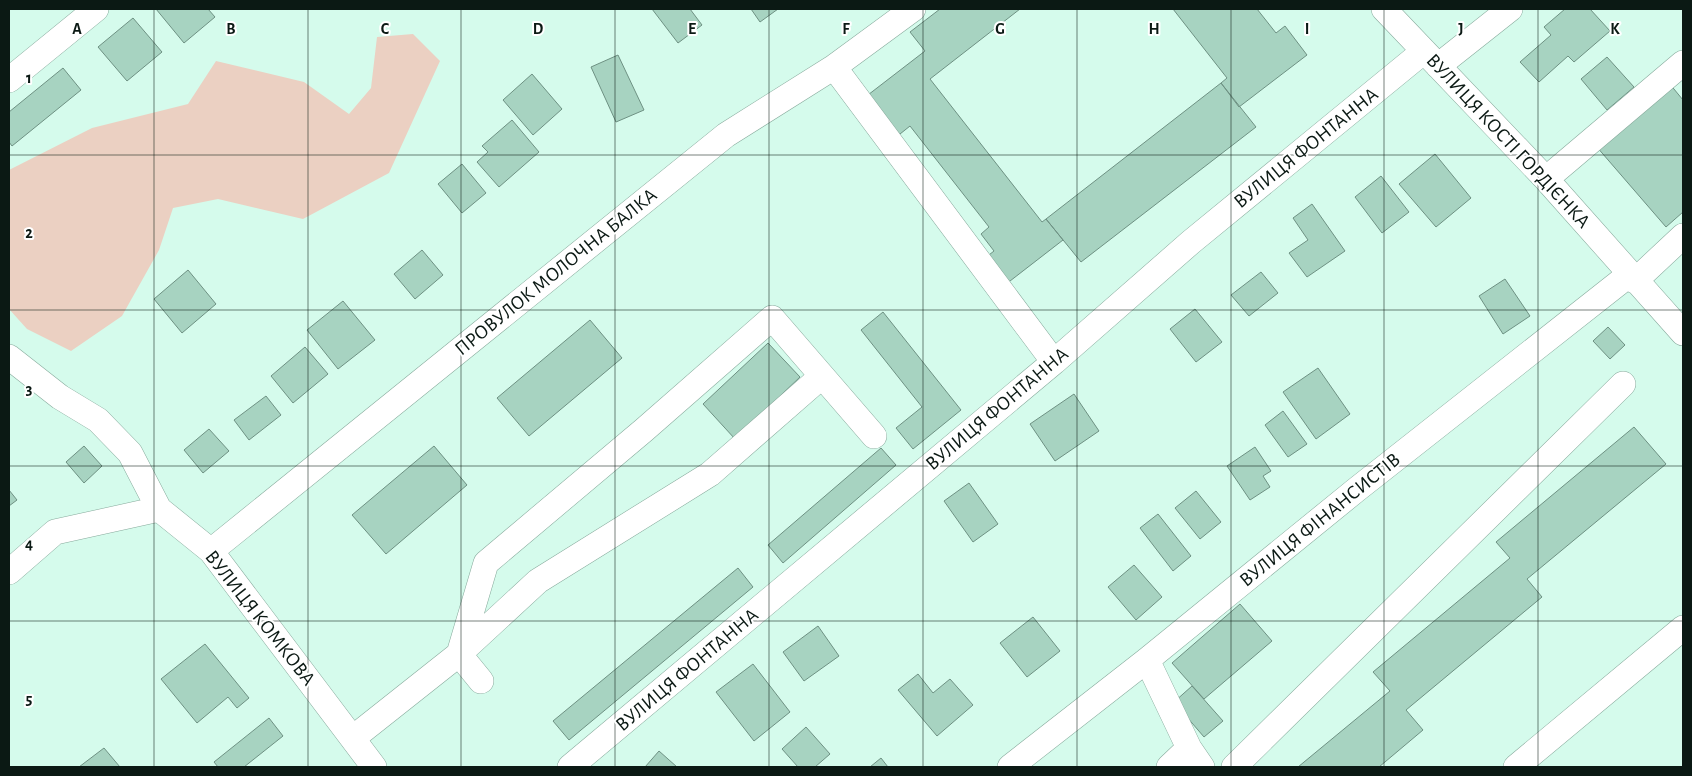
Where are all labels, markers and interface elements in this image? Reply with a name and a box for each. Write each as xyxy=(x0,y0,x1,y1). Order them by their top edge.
text: A xyxy=(72,21,82,37)
text: B xyxy=(226,21,236,37)
text: C xyxy=(381,21,390,37)
text: D xyxy=(533,21,544,37)
text: E xyxy=(688,21,696,37)
text: F xyxy=(842,21,850,37)
text: G xyxy=(995,21,1005,37)
text: H xyxy=(1148,21,1160,37)
text: I xyxy=(1305,21,1309,37)
text: J xyxy=(1458,21,1464,37)
text: K xyxy=(1610,21,1620,37)
street label: ВУЛИЦЯ КОСТІ ГОРДІЄНКА xyxy=(1422,50,1594,232)
text: 1 xyxy=(26,70,32,86)
street label: ВУЛИЦЯ ФОНТАННА xyxy=(1230,84,1382,212)
street label: ПРОВУЛОК МОЛОЧНА БАЛКА xyxy=(451,184,661,359)
text: 2 xyxy=(25,225,33,241)
street label: ВУЛИЦЯ ФОНТАННА xyxy=(922,344,1072,474)
text: 3 xyxy=(26,381,33,397)
street label: ВУЛИЦЯ ФІНАНСИСТІВ xyxy=(1236,449,1404,591)
text: 4 xyxy=(25,536,33,552)
street label: ВУЛИЦЯ КОМКОВА xyxy=(201,547,319,689)
street label: ВУЛИЦЯ ФОНТАННА xyxy=(612,605,762,735)
text: 5 xyxy=(26,691,33,707)

